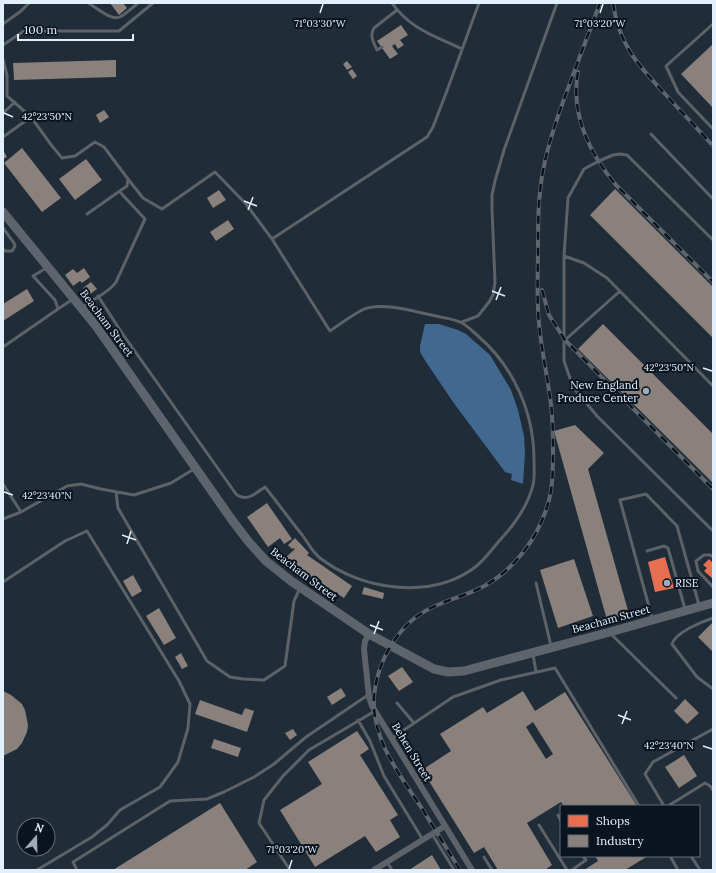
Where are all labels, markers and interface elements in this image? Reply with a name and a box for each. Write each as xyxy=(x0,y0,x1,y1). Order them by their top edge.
scale bar xyxy=(18,16,133,42)
text: 71°03'30"W xyxy=(294,17,347,30)
text: 71°03'20"W xyxy=(574,17,627,30)
text: 100 m xyxy=(24,22,57,37)
text: 42°23'50"N xyxy=(22,110,73,123)
street label: Beacham Street xyxy=(77,287,137,360)
text: 42°23'50"N xyxy=(644,361,695,374)
place label: New England Produce Center xyxy=(557,378,638,405)
marker: New England Produce Center xyxy=(641,386,651,396)
text: 42°23'40"N xyxy=(22,489,72,502)
street label: Beacham Street xyxy=(268,544,341,604)
place label: RISE xyxy=(675,576,699,590)
marker: RISE xyxy=(662,578,672,588)
street label: Beacham Street xyxy=(570,602,652,636)
street label: Behen Street xyxy=(389,720,435,785)
text: 42°23'40"N xyxy=(644,739,694,752)
legend xyxy=(560,805,700,857)
text: Shops xyxy=(596,813,630,828)
north arrow xyxy=(16,817,56,857)
text: N xyxy=(33,820,46,836)
text: Industry xyxy=(596,833,644,848)
text: 71°03'20"W xyxy=(266,843,319,856)

